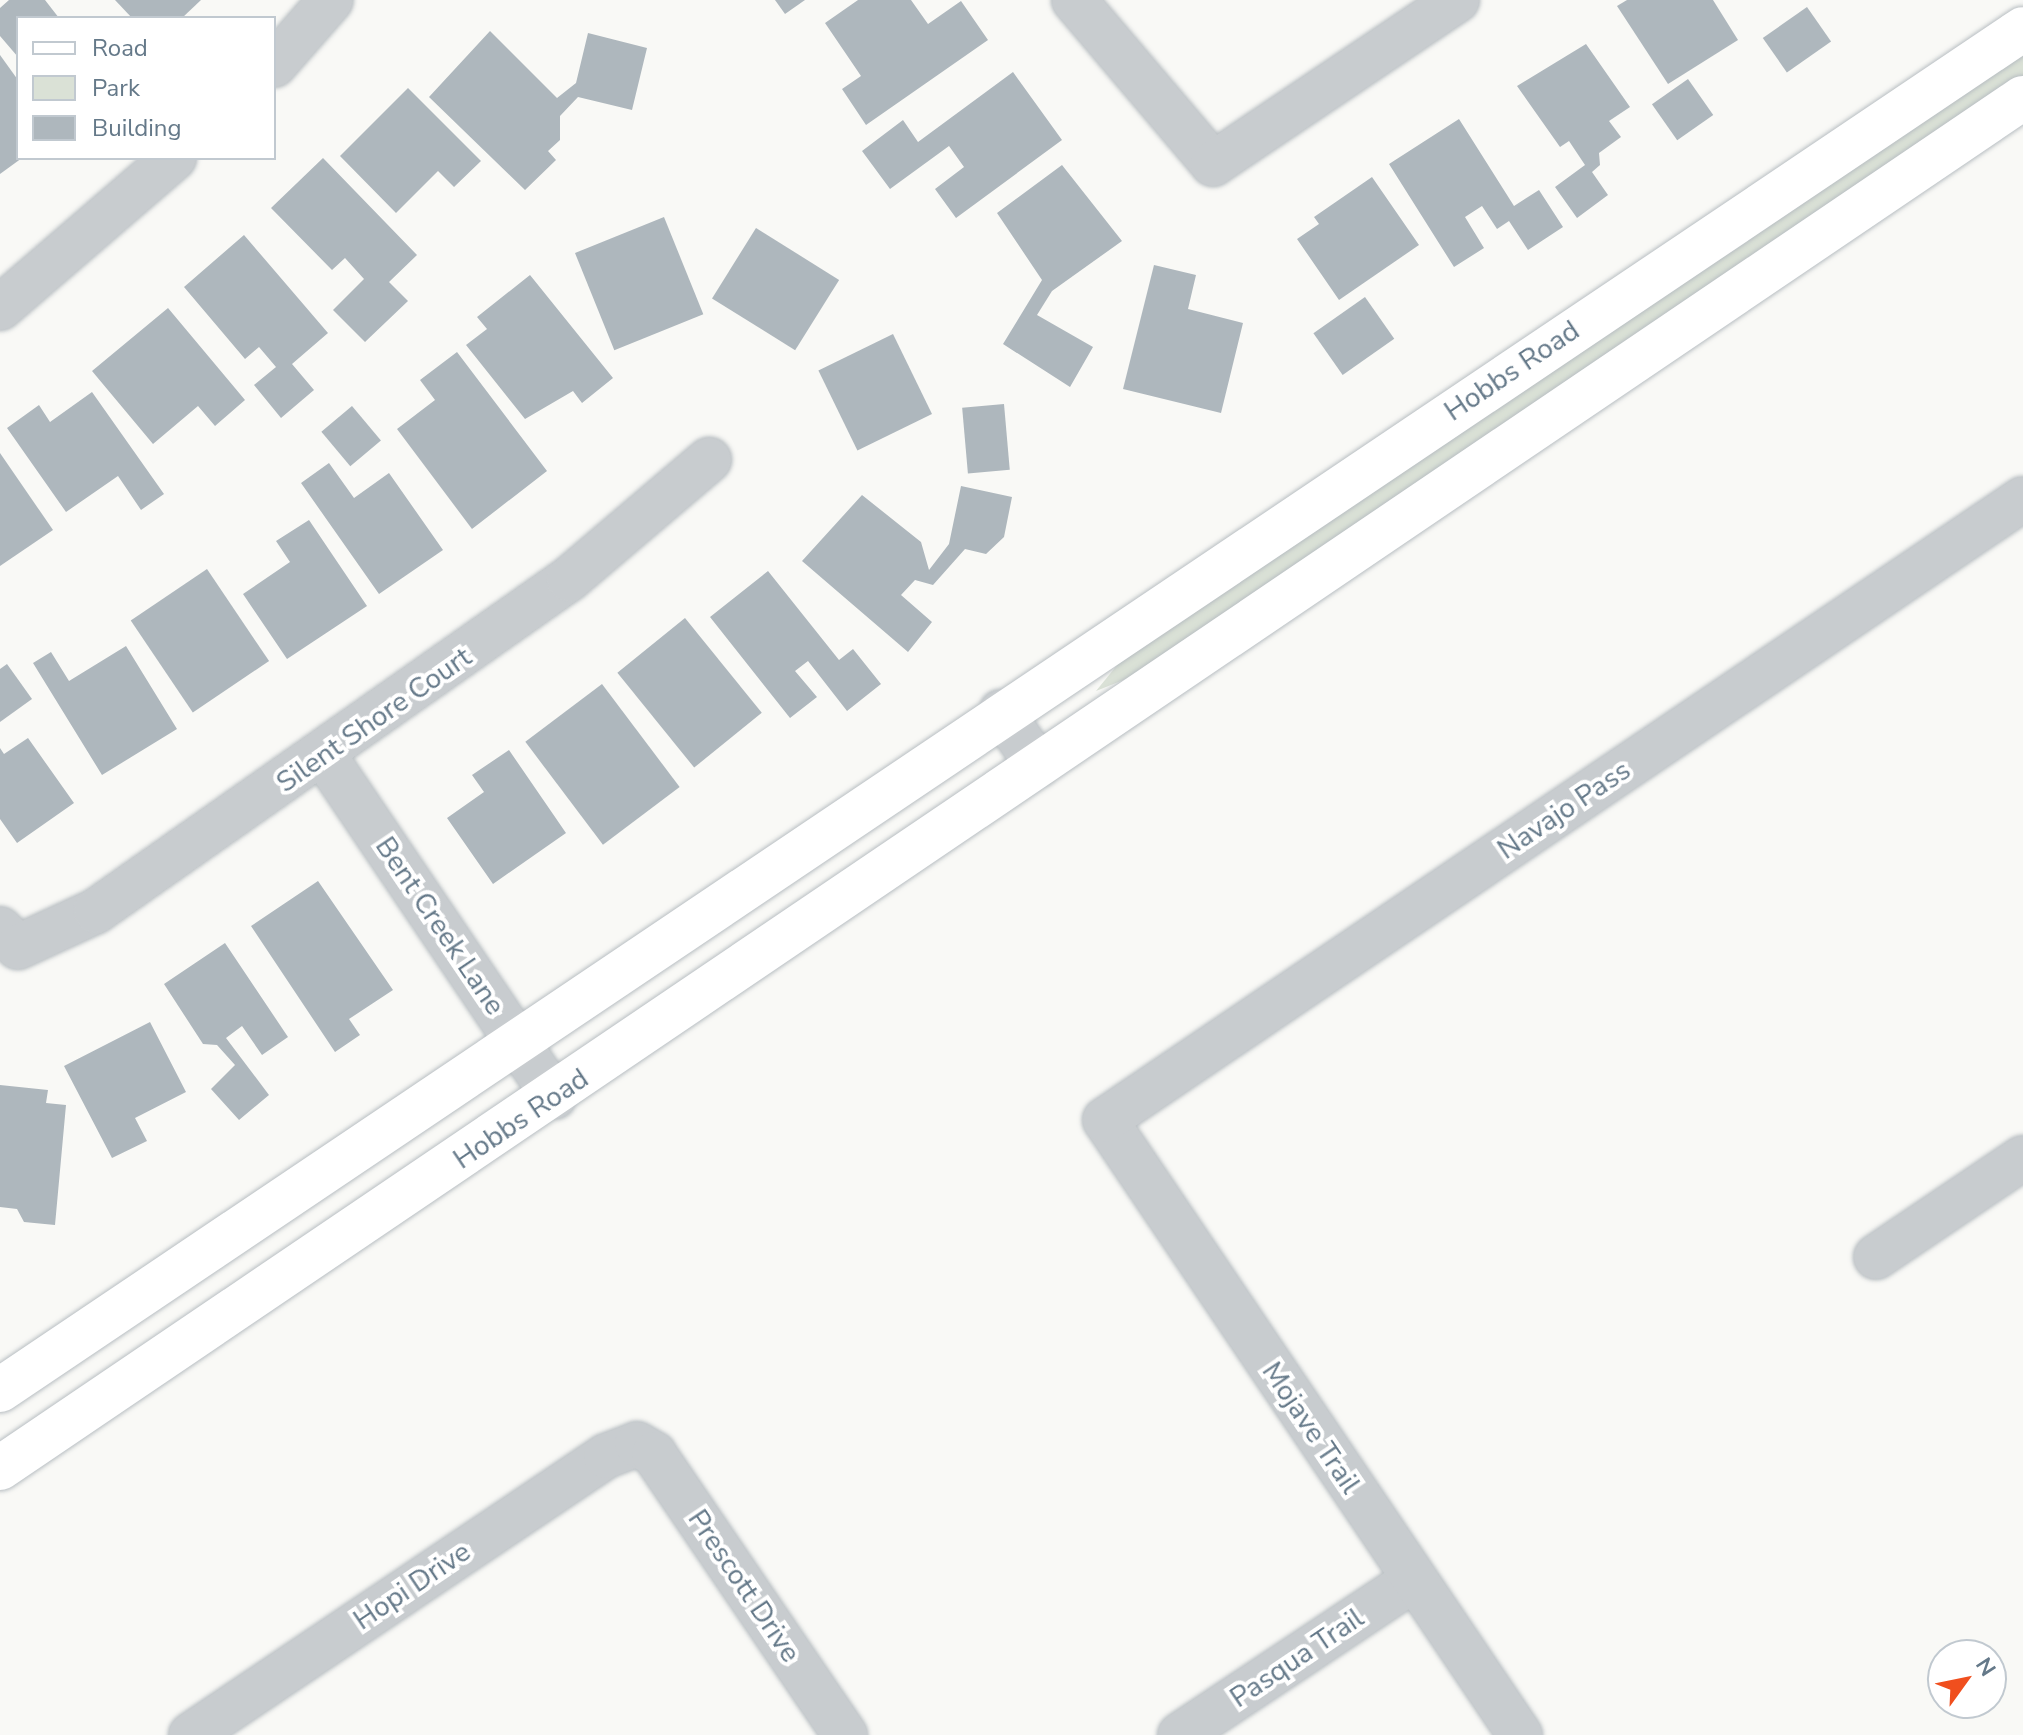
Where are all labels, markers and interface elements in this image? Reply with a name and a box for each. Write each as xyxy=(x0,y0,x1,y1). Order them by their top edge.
legend xyxy=(16,16,276,160)
text: Road xyxy=(92,32,148,64)
text: Park xyxy=(92,72,140,104)
text: Building xyxy=(92,112,182,144)
street label: Hobbs Road xyxy=(1438,314,1586,428)
street label: Silent Shore Court xyxy=(270,640,478,800)
street label: Navajo Pass xyxy=(1491,753,1637,867)
street label: Bent Creek Lane xyxy=(368,831,512,1021)
street label: Hobbs Road xyxy=(447,1062,595,1176)
street label: Mojave Trail xyxy=(1255,1356,1367,1500)
street label: Prescott Drive xyxy=(681,1503,807,1669)
street label: Hopi Drive xyxy=(347,1535,477,1637)
street label: Pasqua Trail xyxy=(1224,1601,1370,1715)
north arrow xyxy=(1927,1639,2007,1719)
text: N xyxy=(1968,1652,2003,1682)

